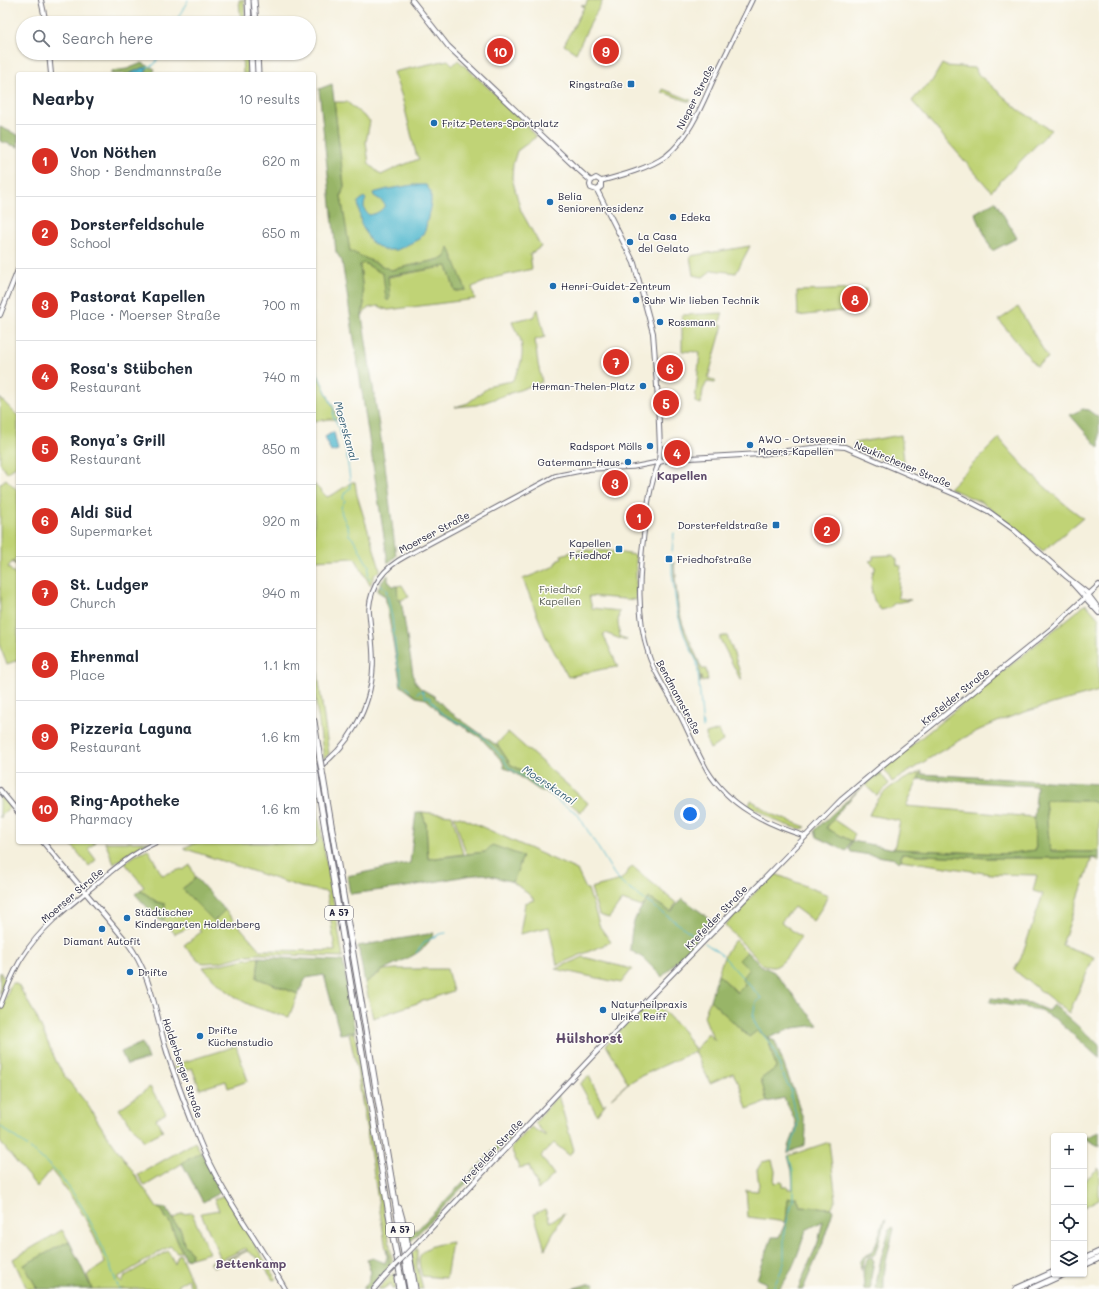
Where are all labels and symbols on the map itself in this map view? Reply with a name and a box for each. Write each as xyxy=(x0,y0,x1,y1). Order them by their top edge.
pin: 10 xyxy=(487,36,513,66)
pin: 9 xyxy=(593,36,619,66)
street label: Nieper Straße xyxy=(673,62,717,132)
place label: Ringstraße xyxy=(569,77,623,91)
marker: Ringstraße xyxy=(626,79,636,89)
place label: Fritz-Peters-Sportplatz xyxy=(442,116,559,130)
marker: Fritz-Peters-Sportplatz xyxy=(429,118,439,128)
place label: Belia Seniorenresidenz xyxy=(558,189,644,215)
marker: Belia Seniorenresidenz xyxy=(545,197,555,207)
place label: Edeka xyxy=(681,210,711,224)
marker: Edeka xyxy=(668,212,678,222)
place label: La Casa del Gelato xyxy=(638,229,689,255)
marker: La Casa del Gelato xyxy=(625,237,635,247)
place label: Henri-Guidet-Zentrum xyxy=(561,279,671,293)
marker: Henri-Guidet-Zentrum xyxy=(548,281,558,291)
pin: 8 xyxy=(842,284,868,314)
place label: Suhr Wir lieben Technik xyxy=(644,293,759,307)
marker: Suhr Wir lieben Technik xyxy=(631,295,641,305)
place label: Rossmann xyxy=(668,315,715,329)
marker: Rossmann xyxy=(655,317,665,327)
pin: 7 xyxy=(603,347,629,377)
pin: 6 xyxy=(657,353,683,383)
place label: Herman-Thelen-Platz xyxy=(532,379,635,393)
marker: Herman-Thelen-Platz xyxy=(638,381,648,391)
pin: 5 xyxy=(653,388,679,418)
water label: Moerskanal xyxy=(331,399,362,463)
place label: AWO - Ortsverein Moers-Kapellen xyxy=(758,432,846,458)
street label: Neukirchener Straße xyxy=(852,437,954,491)
pin: 4 xyxy=(664,438,690,468)
place label: Radsport Mölls xyxy=(570,439,642,453)
marker: AWO - Ortsverein Moers-Kapellen xyxy=(745,440,755,450)
marker: Radsport Mölls xyxy=(645,441,655,451)
place label: Gatermann-Haus xyxy=(538,455,620,469)
marker: Gatermann-Haus xyxy=(623,457,633,467)
district label: Kapellen xyxy=(657,467,707,483)
pin: 3 xyxy=(602,468,628,498)
pin: 1 xyxy=(626,502,652,532)
street label: Moerser Straße xyxy=(396,507,472,557)
pin: 2 xyxy=(814,515,840,545)
place label: Dorsterfeldstraße xyxy=(678,518,768,532)
marker: Dorsterfeldstraße xyxy=(771,520,781,530)
place label: Kapellen Friedhof xyxy=(569,536,612,562)
marker: Kapellen Friedhof xyxy=(614,544,624,554)
place label: Friedhofstraße xyxy=(677,552,752,566)
marker: Friedhofstraße xyxy=(664,554,674,564)
park label: Friedhof Kapellen xyxy=(539,582,582,608)
street label: Bendmannstraße xyxy=(653,657,705,737)
street label: Krefelder Straße xyxy=(918,664,992,728)
water label: Moerskanal xyxy=(520,761,579,808)
your location xyxy=(680,804,700,824)
street label: Moerser Straße xyxy=(38,864,106,926)
street label: Krefelder Straße xyxy=(682,882,750,952)
place label: Städtischer Kindergarten Holderberg xyxy=(135,905,260,931)
road number: A 57 xyxy=(325,906,353,920)
marker: Städtischer Kindergarten Holderberg xyxy=(122,913,132,923)
marker: Diamant Autofit xyxy=(97,924,107,934)
place label: Diamant Autofit xyxy=(63,934,141,948)
place label: Drifte xyxy=(138,965,167,979)
marker: Drifte xyxy=(125,967,135,977)
place label: Naturheilpraxis Ulrike Reiff xyxy=(611,997,687,1023)
marker: Naturheilpraxis Ulrike Reiff xyxy=(598,1005,608,1015)
street label: Holderberger Straße xyxy=(159,1016,207,1120)
place label: Drifte Küchenstudio xyxy=(208,1023,273,1049)
district label: Hülshorst xyxy=(555,1028,623,1047)
marker: Drifte Küchenstudio xyxy=(195,1031,205,1041)
street label: Krefelder Straße xyxy=(458,1115,526,1187)
road number: A 57 xyxy=(386,1223,414,1237)
district label: Bettenkamp xyxy=(216,1255,287,1271)

